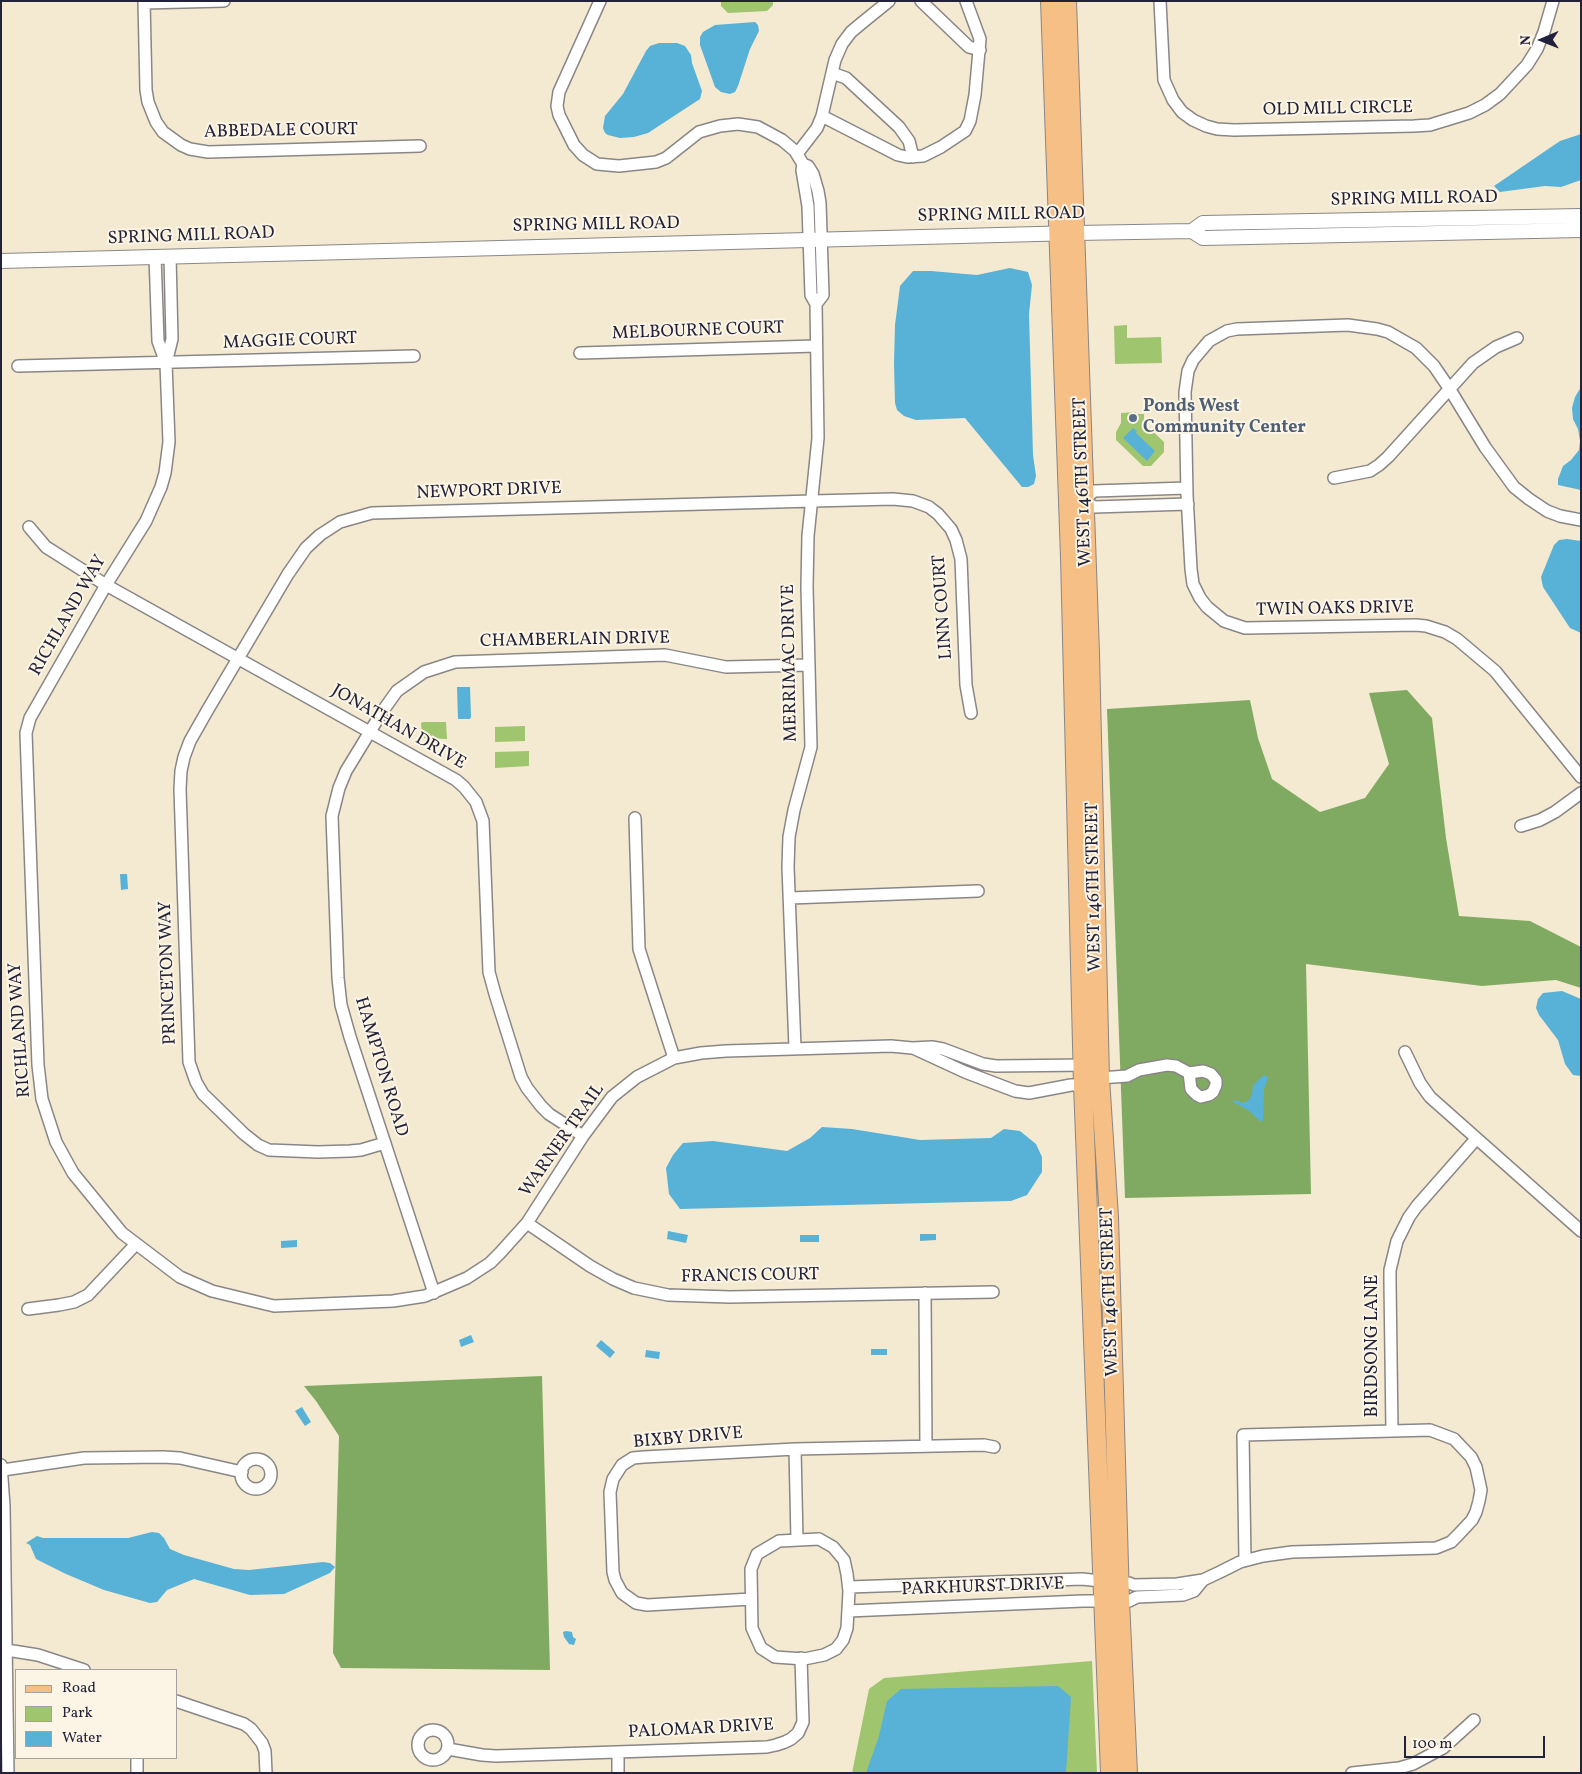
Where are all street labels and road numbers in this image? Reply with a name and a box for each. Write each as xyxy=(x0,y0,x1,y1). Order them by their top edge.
street label: OLD MILL CIRCLE xyxy=(1263,98,1413,122)
street label: ABBEDALE COURT xyxy=(204,120,358,144)
street label: SPRING MILL ROAD xyxy=(1330,188,1498,212)
street label: SPRING MILL ROAD xyxy=(917,204,1085,228)
street label: SPRING MILL ROAD xyxy=(512,214,680,238)
street label: SPRING MILL ROAD xyxy=(107,223,275,251)
street label: MELBOURNE COURT xyxy=(611,318,785,346)
street label: MAGGIE COURT xyxy=(222,329,358,355)
street label: WEST 146TH STREET xyxy=(1070,397,1098,567)
street label: NEWPORT DRIVE xyxy=(416,479,562,505)
street label: RICHLAND WAY xyxy=(26,552,112,680)
street label: LINN COURT xyxy=(930,554,958,660)
street label: MERRIMAC DRIVE xyxy=(779,584,803,742)
street label: TWIN OAKS DRIVE xyxy=(1256,598,1414,622)
street label: CHAMBERLAIN DRIVE xyxy=(480,629,670,653)
street label: JONATHAN DRIVE xyxy=(327,681,469,775)
street label: WEST 146TH STREET xyxy=(1083,802,1107,972)
street label: PRINCETON WAY xyxy=(156,901,182,1045)
street label: RICHLAND WAY xyxy=(5,962,37,1098)
street label: HAMPTON ROAD xyxy=(348,995,412,1139)
street label: WARNER TRAIL xyxy=(516,1080,610,1202)
street label: WEST 146TH STREET xyxy=(1097,1207,1125,1377)
street label: FRANCIS COURT xyxy=(681,1265,819,1289)
street label: BIRDSONG LANE xyxy=(1363,1274,1385,1418)
street label: BIXBY DRIVE xyxy=(632,1423,744,1455)
street label: PARKHURST DRIVE xyxy=(901,1574,1065,1602)
street label: PALOMAR DRIVE xyxy=(628,1715,774,1745)

